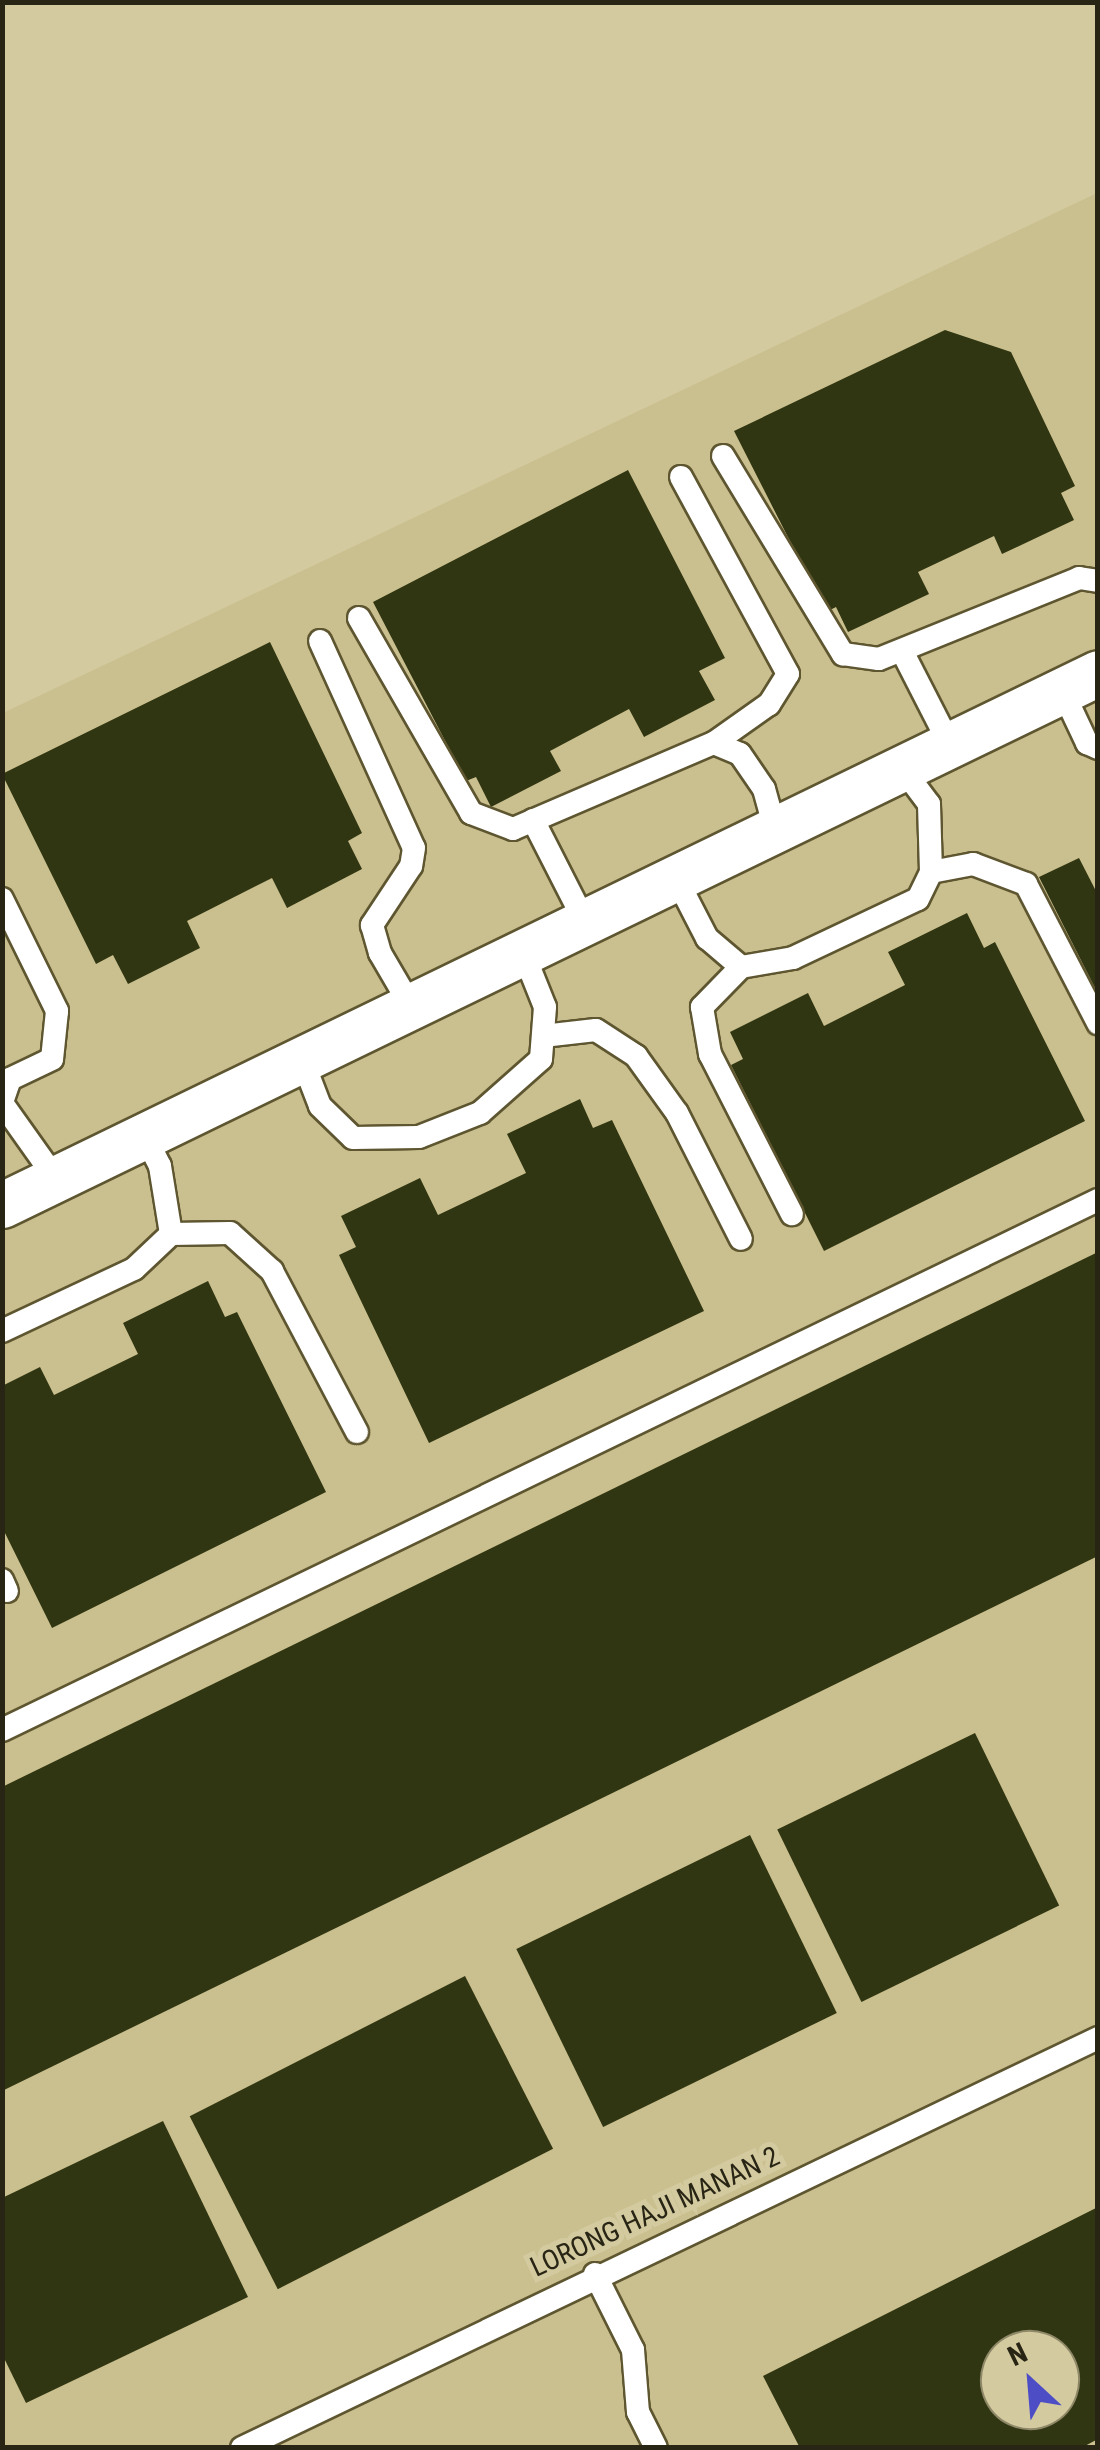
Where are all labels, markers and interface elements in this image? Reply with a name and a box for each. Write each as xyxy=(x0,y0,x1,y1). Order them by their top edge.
street label: LORONG HAJI MANAN 2 xyxy=(525,2140,785,2284)
north arrow xyxy=(980,2330,1080,2430)
text: N xyxy=(1003,2336,1032,2373)

